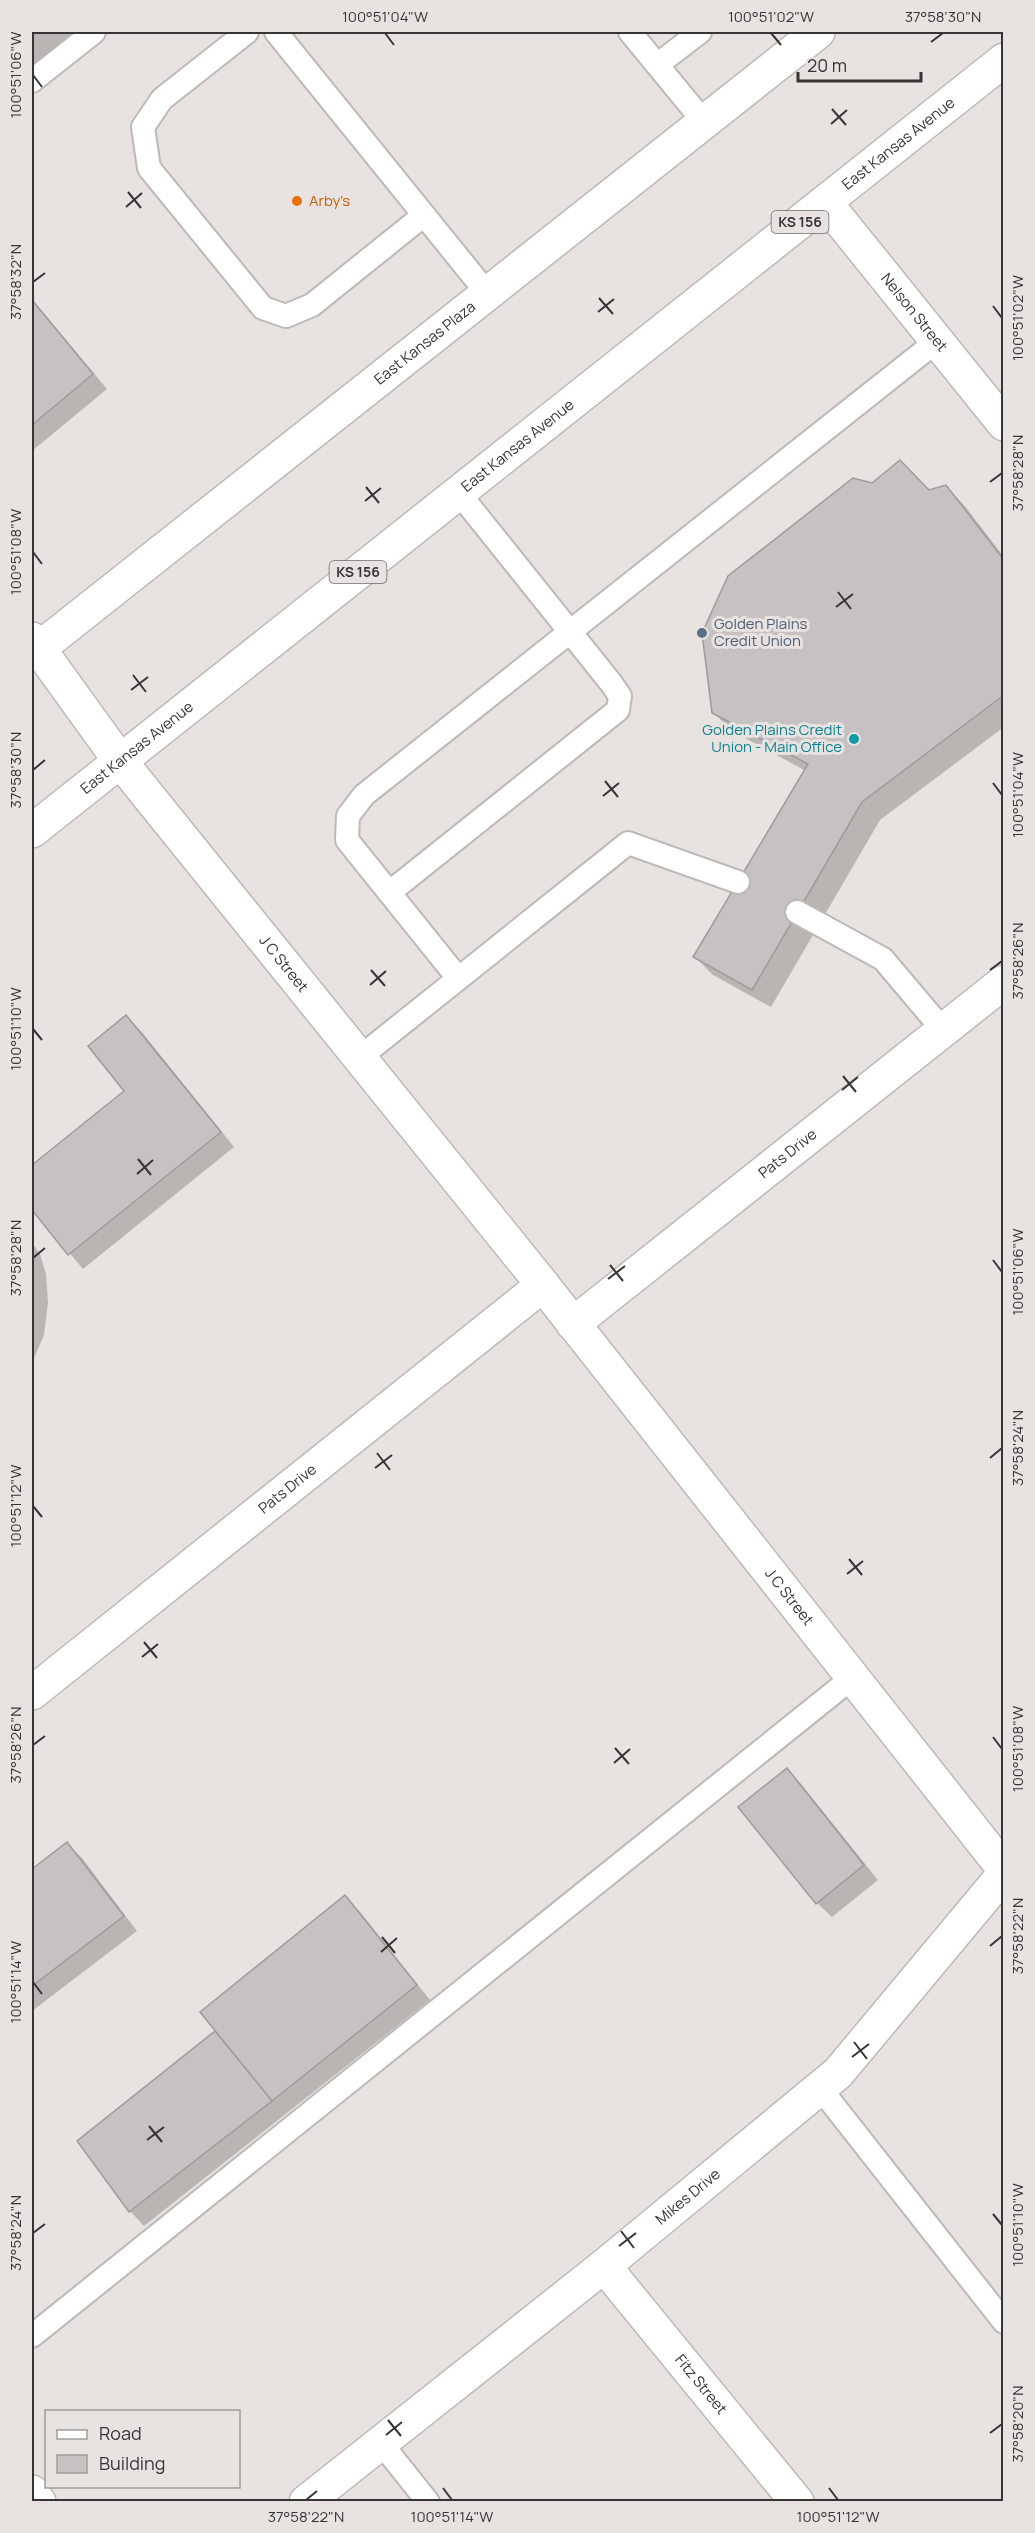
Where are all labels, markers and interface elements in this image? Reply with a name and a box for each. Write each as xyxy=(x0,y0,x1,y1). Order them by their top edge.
text: 100°51'04"W xyxy=(342,6,428,27)
text: 100°51'02"W xyxy=(728,6,814,27)
text: 37°58'30"N xyxy=(905,6,981,27)
text: 100°51'06"W xyxy=(5,32,26,118)
scale bar xyxy=(798,45,921,83)
text: 20 m xyxy=(807,53,847,77)
street label: East Kansas Avenue xyxy=(837,92,959,195)
place label: Arby's xyxy=(309,190,350,211)
marker: Arby's xyxy=(290,194,304,208)
road number: KS 156 xyxy=(772,211,828,233)
text: 37°58'32"N xyxy=(5,244,26,320)
street label: Nelson Street xyxy=(876,269,953,356)
text: 100°51'02"W xyxy=(1007,275,1028,361)
street label: East Kansas Plaza xyxy=(369,296,480,389)
street label: East Kansas Avenue xyxy=(457,394,578,497)
text: 37°58'28"N xyxy=(1007,435,1028,511)
text: 100°51'08"W xyxy=(5,509,26,595)
road number: KS 156 xyxy=(330,561,386,583)
place label: Golden Plains Credit Union xyxy=(714,613,808,651)
marker: Golden Plains Credit Union xyxy=(695,626,709,640)
street label: East Kansas Avenue xyxy=(76,696,198,799)
place label: Golden Plains Credit Union - Main Office xyxy=(702,719,842,757)
text: 37°58'30"N xyxy=(5,732,26,808)
marker: Golden Plains Credit Union - Main Office xyxy=(847,732,861,746)
text: 100°51'04"W xyxy=(1007,752,1028,838)
text: 37°58'26"N xyxy=(1007,922,1028,1000)
street label: J C Street xyxy=(255,930,314,996)
text: 100°51'10"W xyxy=(5,987,26,1071)
street label: Pats Drive xyxy=(754,1123,821,1183)
text: 37°58'28"N xyxy=(5,1220,26,1296)
text: 100°51'06"W xyxy=(1007,1229,1028,1315)
text: 37°58'24"N xyxy=(1007,1410,1028,1486)
street label: Pats Drive xyxy=(254,1459,321,1518)
text: 100°51'12"W xyxy=(5,1465,26,1547)
street label: J C Street xyxy=(760,1563,819,1630)
text: 37°58'26"N xyxy=(5,1706,26,1784)
text: 100°51'08"W xyxy=(1007,1706,1028,1792)
text: 37°58'22"N xyxy=(1007,1898,1028,1974)
text: 100°51'14"W xyxy=(5,1941,26,2023)
street label: Mikes Drive xyxy=(651,2163,725,2229)
text: 100°51'10"W xyxy=(1007,2183,1028,2267)
text: 37°58'24"N xyxy=(5,2195,26,2271)
street label: Fitz Street xyxy=(670,2350,732,2419)
text: 37°58'20"N xyxy=(1007,2386,1028,2463)
legend xyxy=(45,2410,240,2488)
text: Road xyxy=(99,2421,142,2445)
text: Building xyxy=(99,2451,165,2475)
text: 37°58'22"N xyxy=(268,2506,344,2527)
text: 100°51'14"W xyxy=(411,2506,493,2527)
text: 100°51'12"W xyxy=(797,2506,879,2527)

